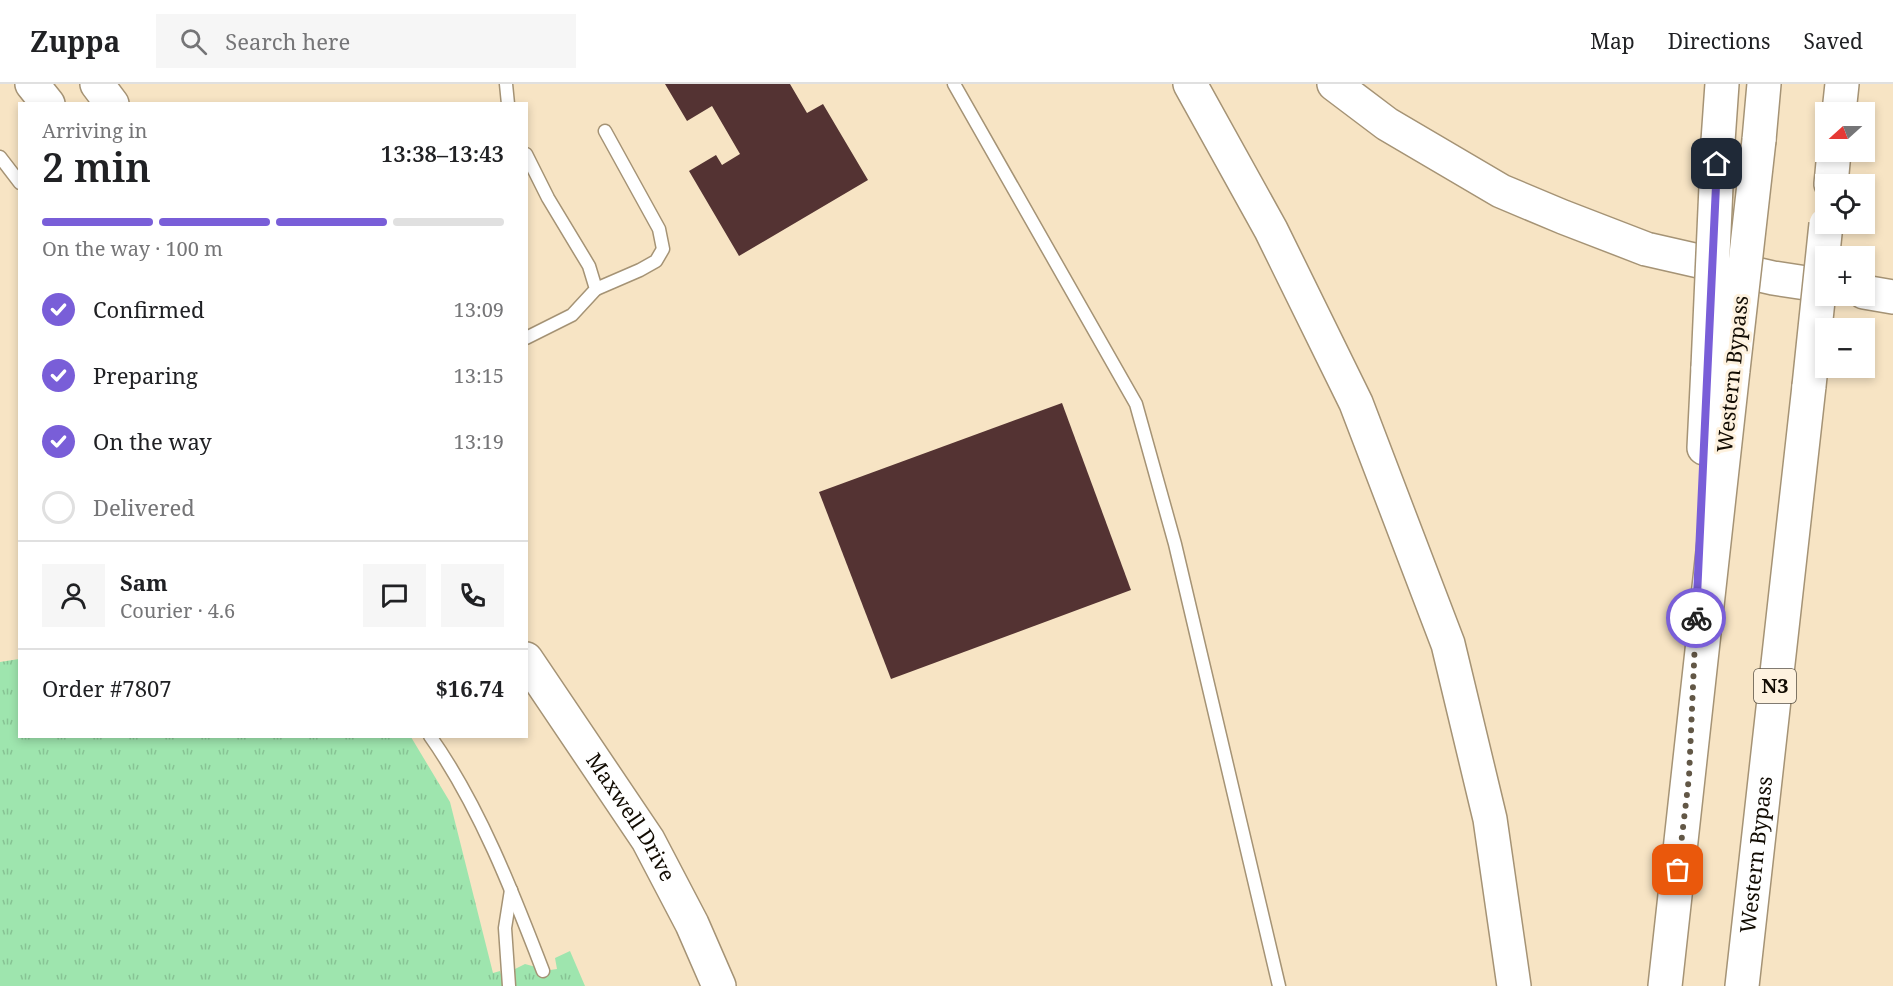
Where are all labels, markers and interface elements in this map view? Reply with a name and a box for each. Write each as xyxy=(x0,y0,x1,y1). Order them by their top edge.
search box xyxy=(156,14,576,68)
text: Zuppa xyxy=(30,22,120,60)
icon: search xyxy=(177,25,210,58)
text: Search here xyxy=(225,26,350,56)
text: Map xyxy=(1590,27,1635,55)
text: Directions xyxy=(1668,27,1770,55)
text: Saved xyxy=(1803,27,1863,55)
north arrow xyxy=(1815,102,1875,162)
map controls xyxy=(1815,102,1875,378)
text: Arriving in xyxy=(42,117,147,144)
text: 13:38–13:43 xyxy=(381,138,504,168)
pin xyxy=(1691,138,1742,189)
text: 2 min xyxy=(42,140,151,193)
icon: home xyxy=(1700,147,1733,180)
button: locate xyxy=(1815,174,1875,234)
text: On the way · 100 m xyxy=(42,235,223,262)
button: + xyxy=(1815,246,1875,306)
icon: check xyxy=(42,293,75,326)
text: Confirmed xyxy=(93,294,204,324)
street label: Western Bypass xyxy=(1710,294,1754,454)
text: 13:09 xyxy=(454,296,504,323)
button: − xyxy=(1815,318,1875,378)
icon: check xyxy=(42,359,75,392)
text: Preparing xyxy=(93,360,198,390)
text: 13:15 xyxy=(454,362,504,389)
icon: check xyxy=(42,425,75,458)
text: On the way xyxy=(93,426,212,456)
text: 13:19 xyxy=(454,428,504,455)
text: Delivered xyxy=(93,492,195,522)
button: person xyxy=(42,564,105,627)
button: chat xyxy=(363,564,426,627)
button: phone xyxy=(441,564,504,627)
text: Sam xyxy=(120,567,168,597)
courier xyxy=(1666,588,1726,648)
text: Courier · 4.6 xyxy=(120,597,235,624)
icon: bike xyxy=(1680,602,1713,635)
road number: N3 xyxy=(1754,669,1796,703)
text: Order #7807 xyxy=(42,673,172,703)
text: $16.74 xyxy=(435,673,504,703)
street label: Maxwell Drive xyxy=(580,747,682,886)
street label: Western Bypass xyxy=(1733,775,1778,935)
pin xyxy=(1652,844,1703,895)
icon: bag xyxy=(1661,853,1694,886)

